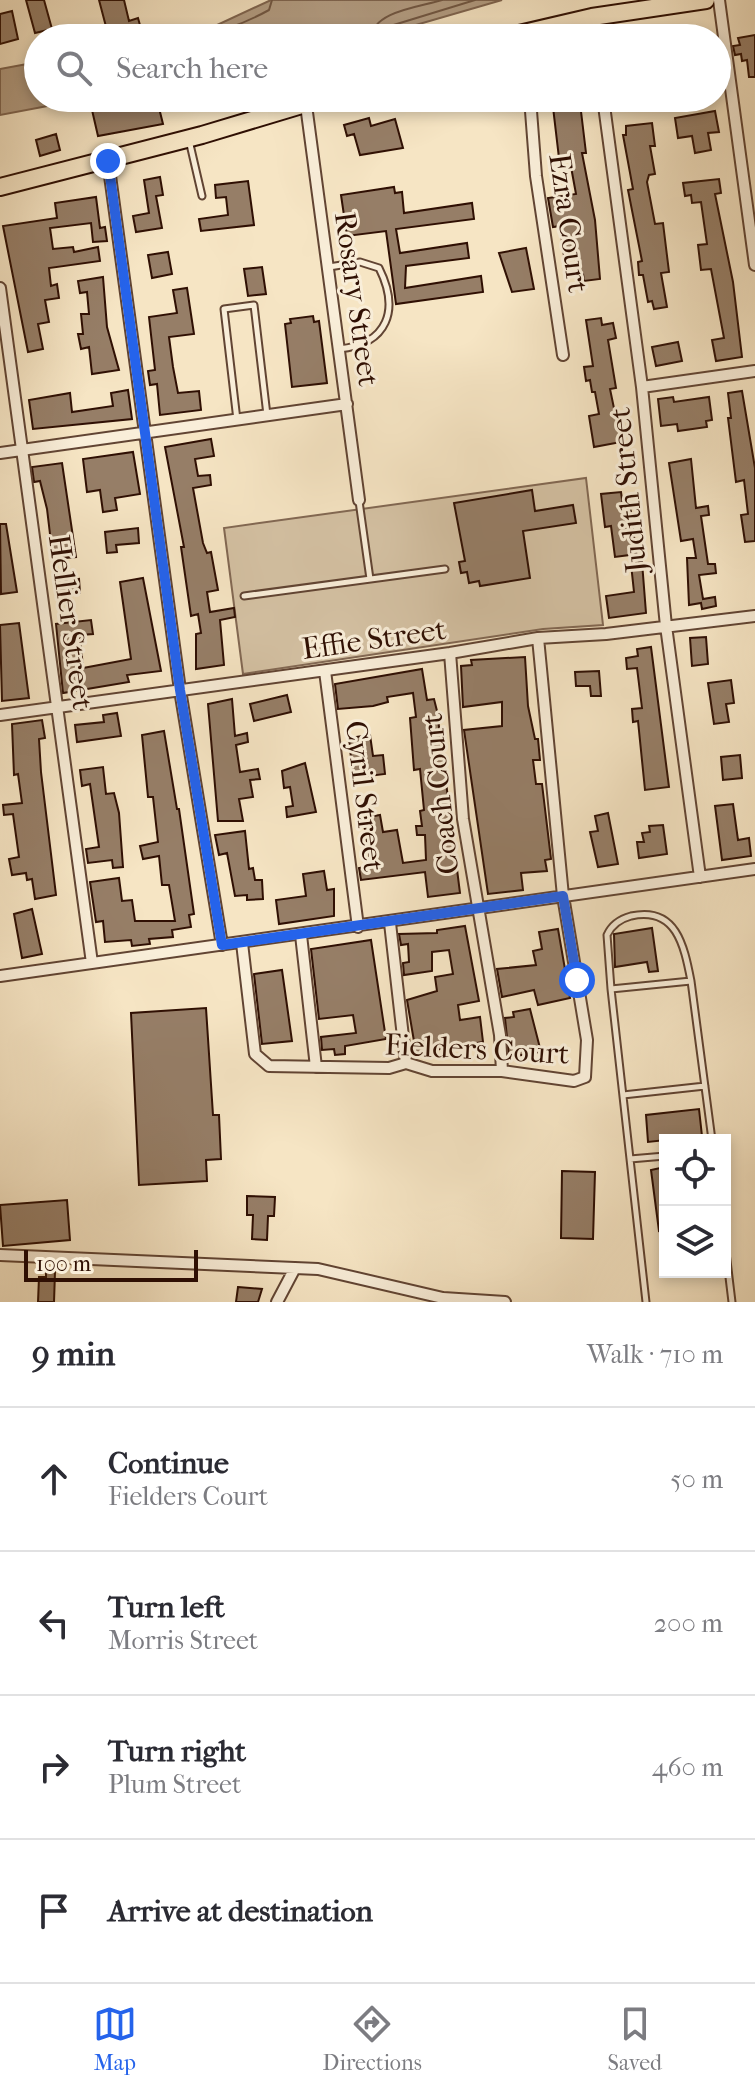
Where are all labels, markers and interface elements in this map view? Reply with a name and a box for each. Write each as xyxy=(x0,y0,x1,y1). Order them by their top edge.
search box xyxy=(24,24,731,112)
icon: search xyxy=(52,46,96,90)
text: Search here xyxy=(116,51,268,86)
route end xyxy=(90,143,126,179)
street label: Ezra Court xyxy=(541,151,596,295)
street label: Rosary Street xyxy=(327,210,386,389)
street label: Judith Street xyxy=(602,405,655,576)
street label: Hellier Street xyxy=(41,532,100,712)
street label: Effie Street xyxy=(300,612,449,667)
street label: Coach Court xyxy=(415,712,466,876)
street label: Cyril Street xyxy=(338,719,391,874)
route start xyxy=(559,962,595,998)
street label: Fielders Court xyxy=(384,1027,570,1072)
map controls xyxy=(659,1134,731,1278)
button: locate xyxy=(659,1134,731,1206)
button: layers xyxy=(659,1206,731,1278)
scale bar xyxy=(24,1246,198,1282)
text: 100 m xyxy=(36,1251,91,1277)
text: 9 min xyxy=(32,1334,115,1374)
text: Walk · 710 m xyxy=(587,1339,723,1370)
text: Continue xyxy=(108,1446,229,1481)
icon: ahead xyxy=(32,1457,76,1501)
text: 50 m xyxy=(670,1464,723,1495)
text: Fielders Court xyxy=(108,1481,268,1512)
text: Turn left xyxy=(108,1590,225,1625)
icon: left xyxy=(32,1601,76,1645)
text: 200 m xyxy=(654,1608,723,1639)
text: Morris Street xyxy=(108,1625,258,1656)
text: Turn right xyxy=(108,1734,246,1769)
icon: right xyxy=(32,1745,76,1789)
text: 460 m xyxy=(652,1752,723,1783)
text: Plum Street xyxy=(108,1769,241,1800)
icon: arrive xyxy=(32,1889,76,1933)
text: Arrive at destination xyxy=(108,1894,373,1929)
tab: Map xyxy=(93,2002,137,2076)
tab: Directions xyxy=(323,2002,422,2076)
tab: Saved xyxy=(608,2002,662,2076)

